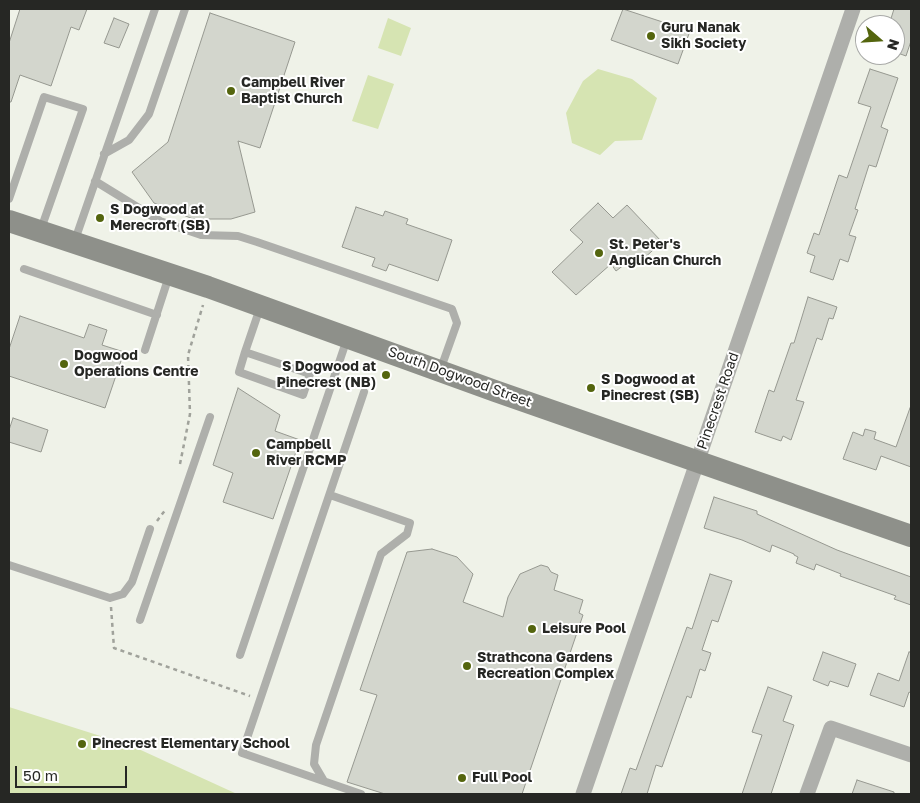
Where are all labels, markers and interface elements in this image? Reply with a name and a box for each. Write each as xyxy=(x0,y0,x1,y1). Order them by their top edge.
north arrow xyxy=(855,15,905,65)
place label: Guru Nanak Sikh Society xyxy=(661,20,746,52)
marker: Guru Nanak Sikh Society xyxy=(645,30,657,42)
text: N xyxy=(884,37,903,53)
place label: Campbell River Baptist Church xyxy=(241,75,345,108)
marker: Campbell River Baptist Church xyxy=(225,85,237,97)
place label: S Dogwood at Merecroft (SB) xyxy=(110,202,210,234)
marker: S Dogwood at Merecroft (SB) xyxy=(94,212,106,224)
place label: St. Peter's Anglican Church xyxy=(609,237,721,270)
marker: St. Peter's Anglican Church xyxy=(593,247,605,259)
street label: South Dogwood Street xyxy=(386,343,534,411)
place label: Dogwood Operations Centre xyxy=(74,348,198,381)
street label: Pinecrest Road xyxy=(694,350,742,452)
marker: Dogwood Operations Centre xyxy=(58,358,70,370)
place label: S Dogwood at Pinecrest (NB) xyxy=(276,359,376,392)
marker: S Dogwood at Pinecrest (NB) xyxy=(380,369,392,381)
place label: S Dogwood at Pinecrest (SB) xyxy=(601,372,699,404)
marker: S Dogwood at Pinecrest (SB) xyxy=(585,382,597,394)
place label: Campbell River RCMP xyxy=(266,437,346,470)
marker: Campbell River RCMP xyxy=(250,447,262,459)
place label: Leisure Pool xyxy=(542,621,626,637)
marker: Leisure Pool xyxy=(526,623,538,635)
place label: Strathcona Gardens Recreation Complex xyxy=(477,650,614,682)
marker: Strathcona Gardens Recreation Complex xyxy=(461,660,473,672)
place label: Pinecrest Elementary School xyxy=(92,736,290,752)
marker: Pinecrest Elementary School xyxy=(76,738,88,750)
scale bar xyxy=(18,756,130,788)
text: 50 m xyxy=(23,766,58,784)
place label: Full Pool xyxy=(472,770,532,786)
marker: Full Pool xyxy=(456,772,468,784)

